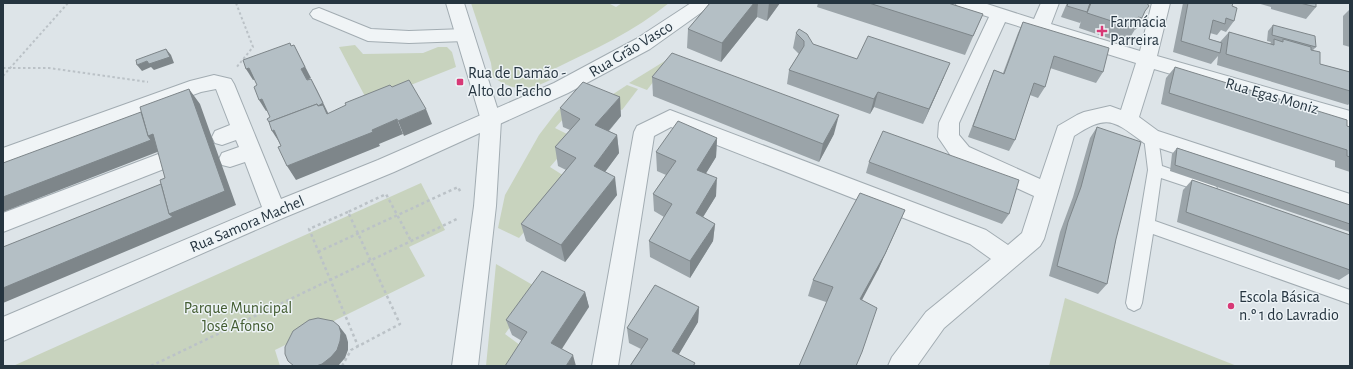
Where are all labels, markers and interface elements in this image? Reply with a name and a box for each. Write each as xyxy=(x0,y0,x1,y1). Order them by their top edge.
place label: Farmácia Parreira xyxy=(1110,14,1166,48)
street label: Rua Grão Vasco xyxy=(586,18,676,80)
marker: Farmácia Parreira xyxy=(1097,26,1107,36)
place label: Rua de Damão - Alto do Facho xyxy=(468,65,566,99)
street label: Rua Egas Moniz xyxy=(1224,75,1321,117)
marker: Rua de Damão - Alto do Facho xyxy=(455,77,465,87)
street label: Rua Samora Machel xyxy=(188,193,306,255)
place label: Escola Básica n.º 1 do Lavradio xyxy=(1239,289,1339,323)
park label: Parque Municipal José Afonso xyxy=(184,300,292,334)
marker: Escola Básica n.º 1 do Lavradio xyxy=(1226,301,1236,311)

